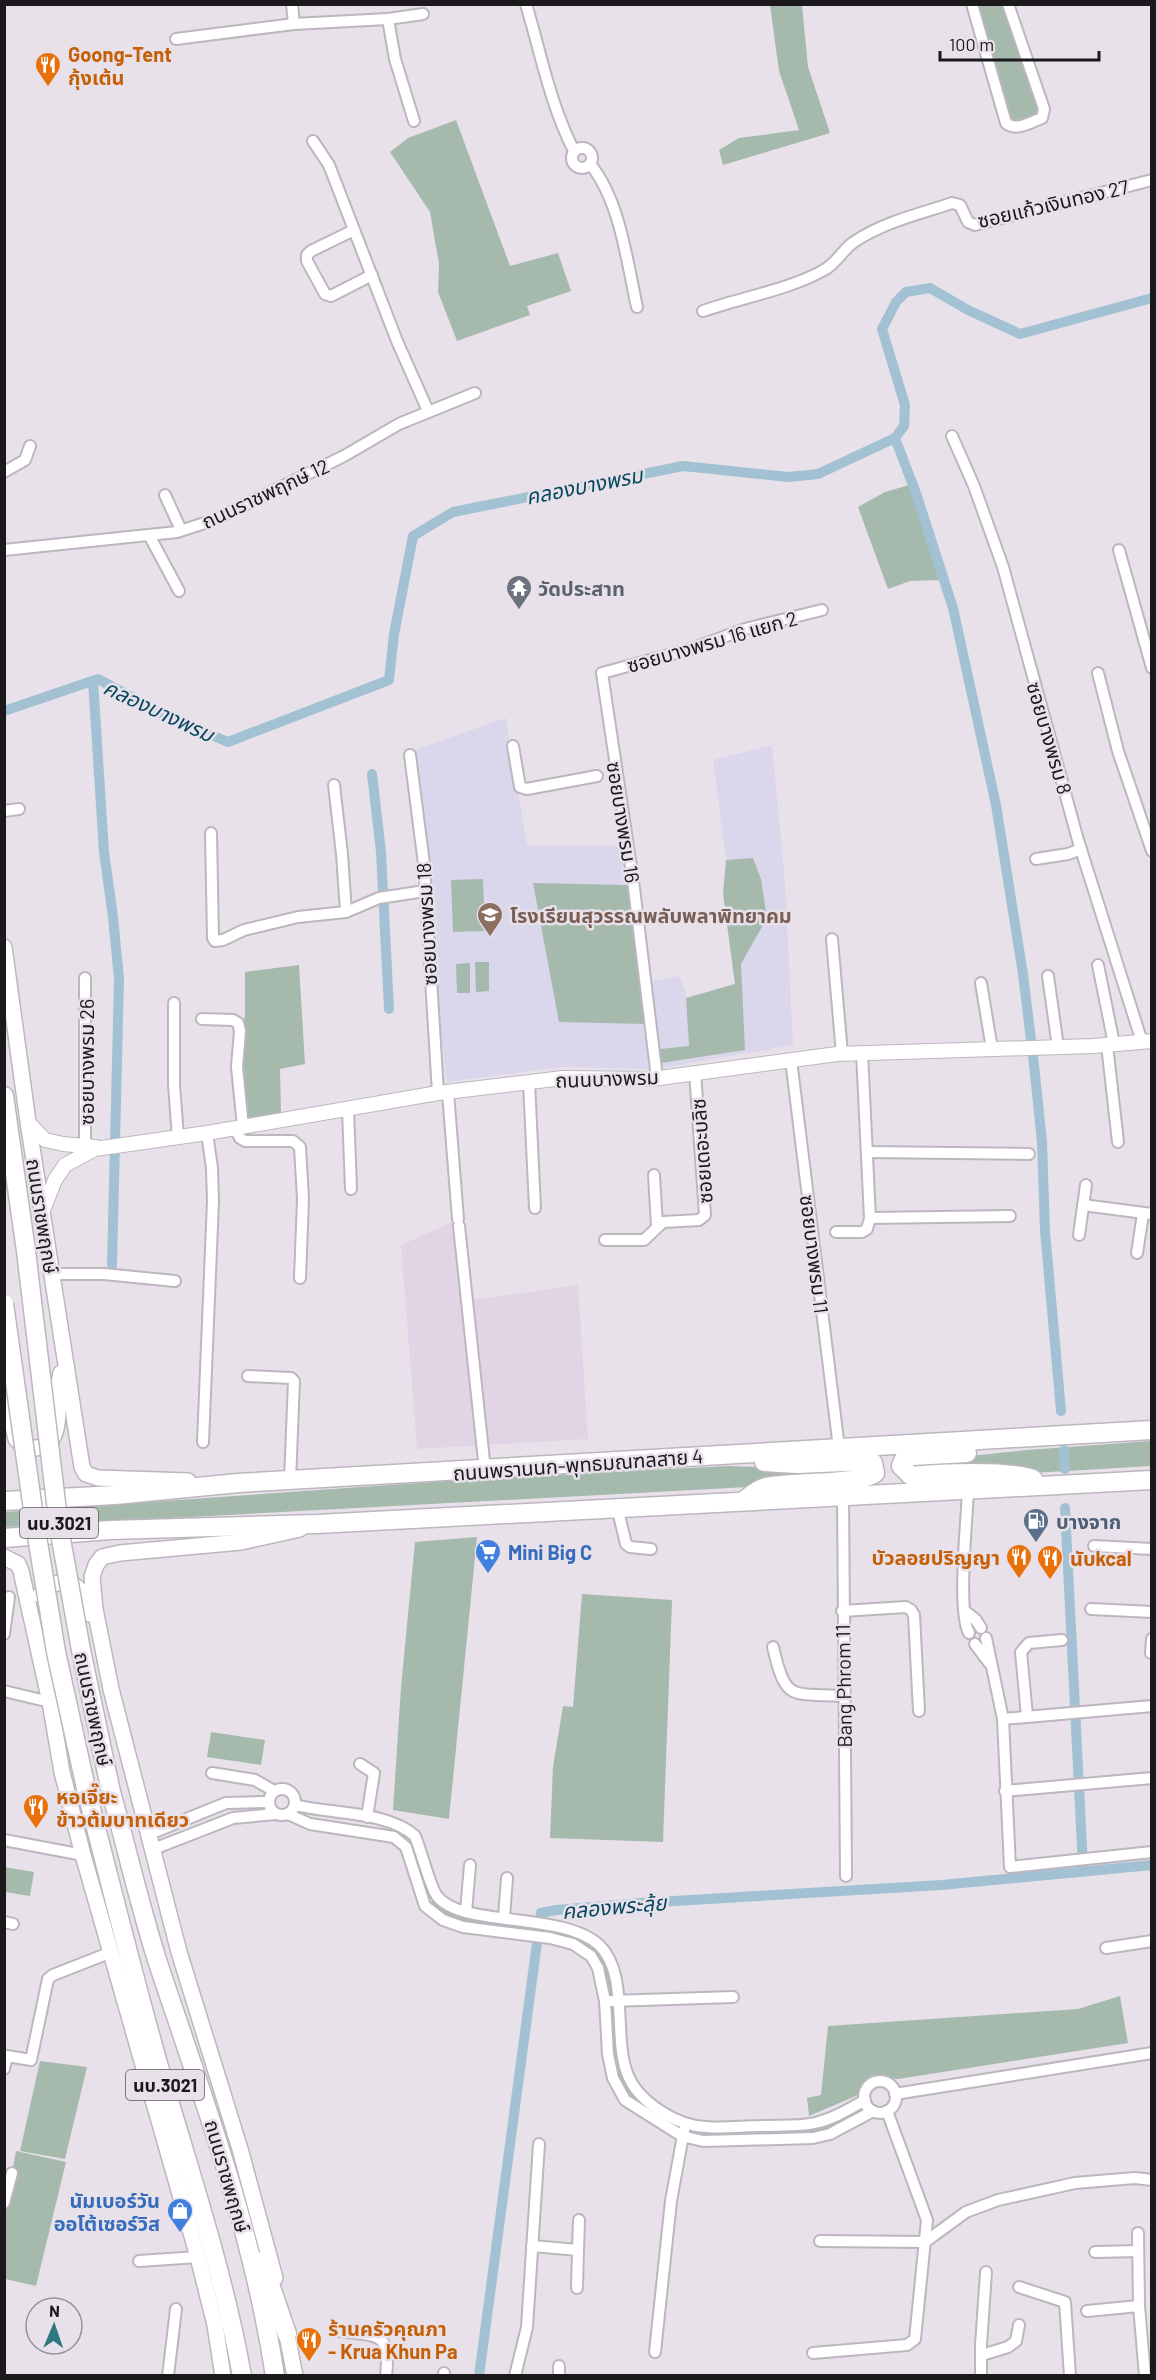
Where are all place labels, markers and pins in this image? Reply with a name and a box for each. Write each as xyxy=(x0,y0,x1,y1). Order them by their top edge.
place label: Goong-Tent กุ้งเต้น xyxy=(68,42,172,90)
restaurant icon: Goong-Tent กุ้งเต้น xyxy=(33,50,63,88)
temple icon: วัดประสาท xyxy=(504,573,534,611)
place label: วัดประสาท xyxy=(538,576,625,600)
school or university icon: โรงเรียนสุวรรณพลับพลาพิทยาคม xyxy=(475,900,505,938)
place label: โรงเรียนสุวรรณพลับพลาพิทยาคม xyxy=(510,903,792,928)
fuel station icon: บางจาก xyxy=(1021,1506,1051,1544)
place label: บางจาก xyxy=(1056,1509,1121,1533)
supermarket icon: Mini Big C xyxy=(473,1537,503,1575)
place label: Mini Big C xyxy=(508,1540,592,1564)
restaurant icon: บัวลอยปริญญา xyxy=(1004,1542,1034,1580)
restaurant icon: นับkcal xyxy=(1035,1543,1065,1581)
place label: บัวลอยปริญญา xyxy=(872,1545,1000,1569)
place label: นับkcal xyxy=(1070,1546,1132,1570)
place label: หอเจี๊ยะ ข้าวต้มบาทเดียว xyxy=(56,1783,189,1831)
restaurant icon: หอเจี๊ยะ ข้าวต้มบาทเดียว xyxy=(21,1792,51,1830)
place label: นัมเบอร์วัน ออโต้เซอร์วิส xyxy=(54,2188,160,2235)
shop icon: นัมเบอร์วัน ออโต้เซอร์วิส xyxy=(165,2196,195,2234)
place label: ร้านครัวคุณภา - Krua Khun Pa xyxy=(328,2316,457,2363)
restaurant icon: ร้านครัวคุณภา - Krua Khun Pa xyxy=(294,2325,324,2363)

